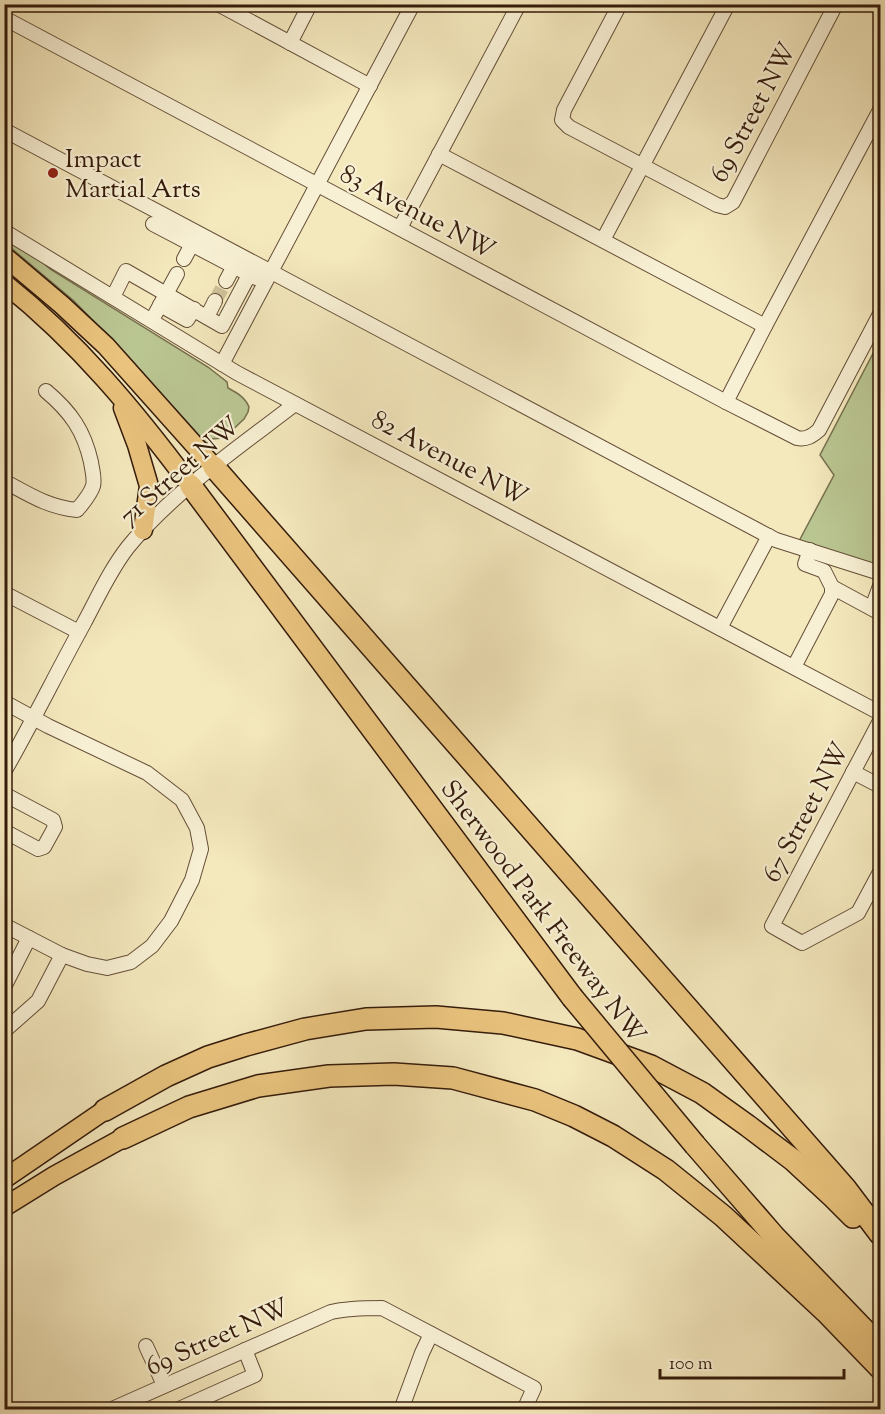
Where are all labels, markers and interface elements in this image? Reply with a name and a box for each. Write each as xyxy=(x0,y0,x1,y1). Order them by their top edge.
street label: 69 Street NW xyxy=(702,37,807,190)
place label: Impact Martial Arts xyxy=(65,142,201,209)
street label: 83 Avenue NW xyxy=(333,157,501,270)
marker: Impact Martial Arts xyxy=(46,166,60,180)
street label: 82 Avenue NW xyxy=(364,402,534,516)
street label: 71 Street NW xyxy=(112,409,249,535)
street label: 67 Street NW xyxy=(755,736,860,890)
street label: Sherwood Park Freeway NW xyxy=(430,773,654,1052)
street label: 69 Street NW xyxy=(140,1290,296,1386)
scale bar xyxy=(660,1342,844,1380)
text: 100 m xyxy=(669,1352,713,1378)

